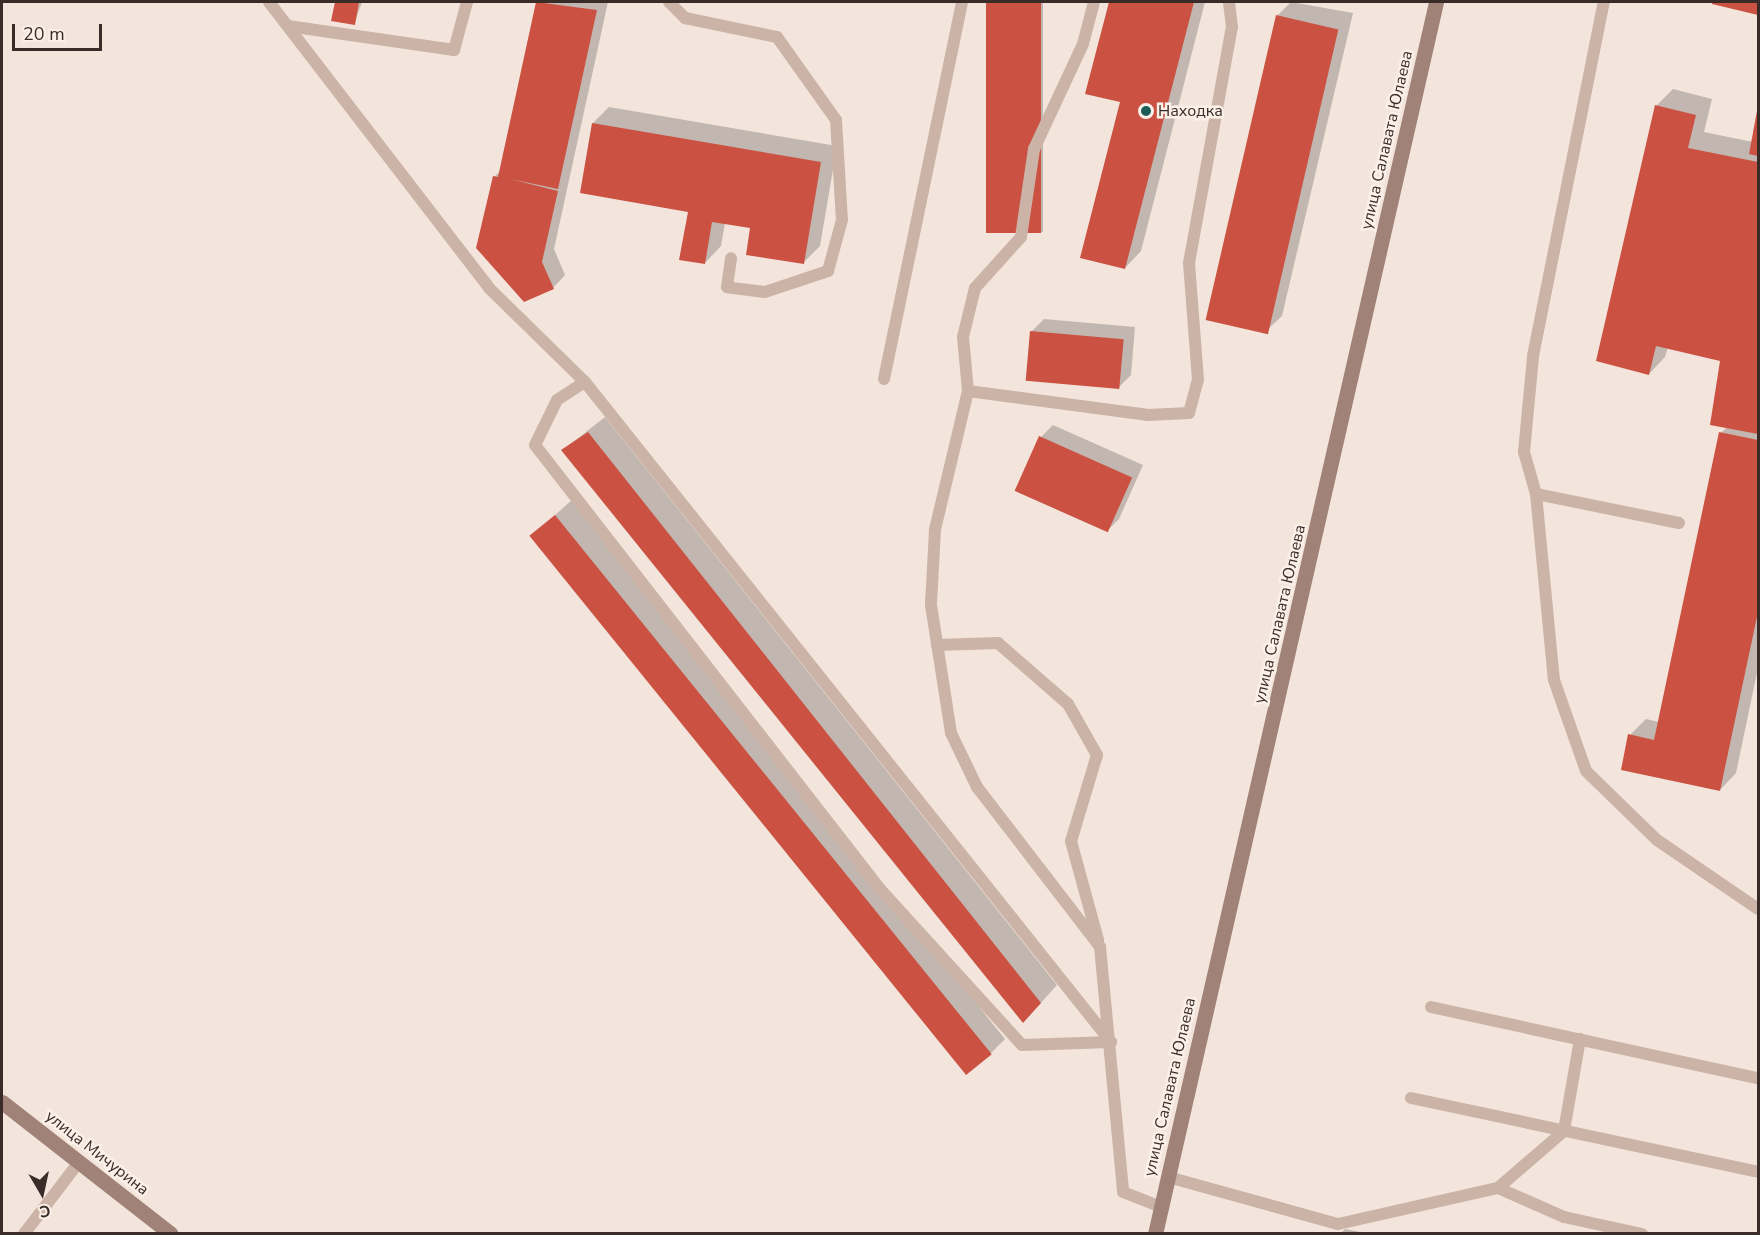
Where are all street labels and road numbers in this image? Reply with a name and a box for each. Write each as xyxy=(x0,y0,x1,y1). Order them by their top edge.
street label: улица Салавата Юлаева xyxy=(1357,49,1417,231)
street label: улица Салавата Юлаева xyxy=(1250,523,1310,705)
street label: улица Салавата Юлаева xyxy=(1140,996,1200,1178)
street label: улица Мичурина xyxy=(42,1107,152,1199)

